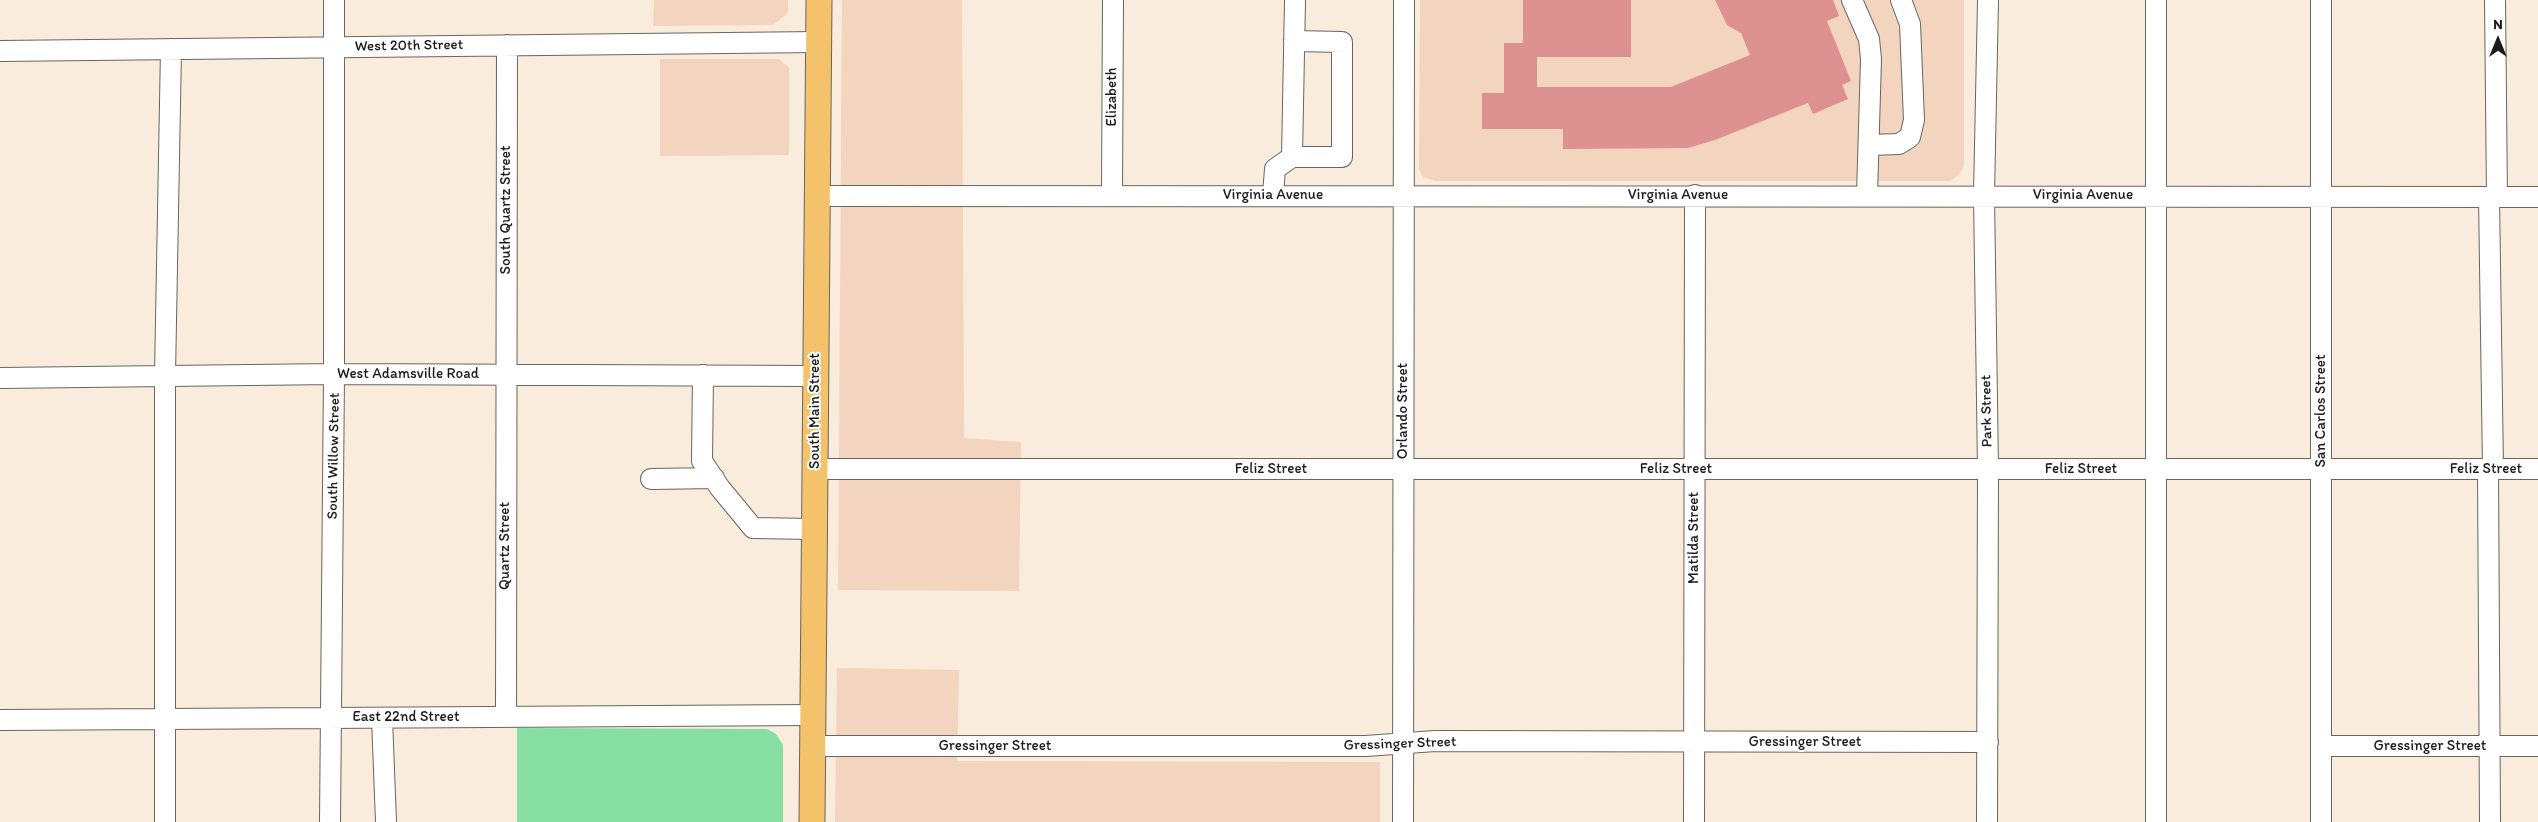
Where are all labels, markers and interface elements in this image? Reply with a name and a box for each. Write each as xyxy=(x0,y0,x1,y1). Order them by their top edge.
north arrow xyxy=(2473,15,2523,65)
text: N xyxy=(2493,16,2503,33)
street label: West 20th Street xyxy=(355,36,463,56)
street label: Elizabeth xyxy=(1103,68,1121,126)
street label: South Quartz Street xyxy=(497,145,515,275)
street label: Virginia Avenue xyxy=(1223,186,1323,204)
street label: Virginia Avenue xyxy=(1628,186,1728,204)
street label: Virginia Avenue xyxy=(2033,186,2133,204)
street label: South Main Street xyxy=(806,353,824,469)
street label: San Carlos Street xyxy=(2312,354,2330,468)
street label: Orlando Street xyxy=(1394,363,1412,459)
street label: West Adamsville Road xyxy=(337,365,479,383)
street label: Park Street xyxy=(1977,375,1997,447)
street label: South Willow Street xyxy=(324,392,344,520)
street label: Feliz Street xyxy=(1235,460,1307,478)
street label: Feliz Street xyxy=(1640,460,1712,478)
street label: Feliz Street xyxy=(2045,460,2117,478)
street label: Feliz Street xyxy=(2450,460,2522,478)
street label: Matilda Street xyxy=(1685,492,1703,584)
street label: Quartz Street xyxy=(496,502,514,590)
street label: East 22nd Street xyxy=(352,708,460,726)
street label: Gressinger Street xyxy=(1343,733,1457,755)
street label: Gressinger Street xyxy=(1748,733,1862,751)
street label: Gressinger Street xyxy=(938,737,1052,755)
street label: Gressinger Street xyxy=(2373,737,2487,755)

